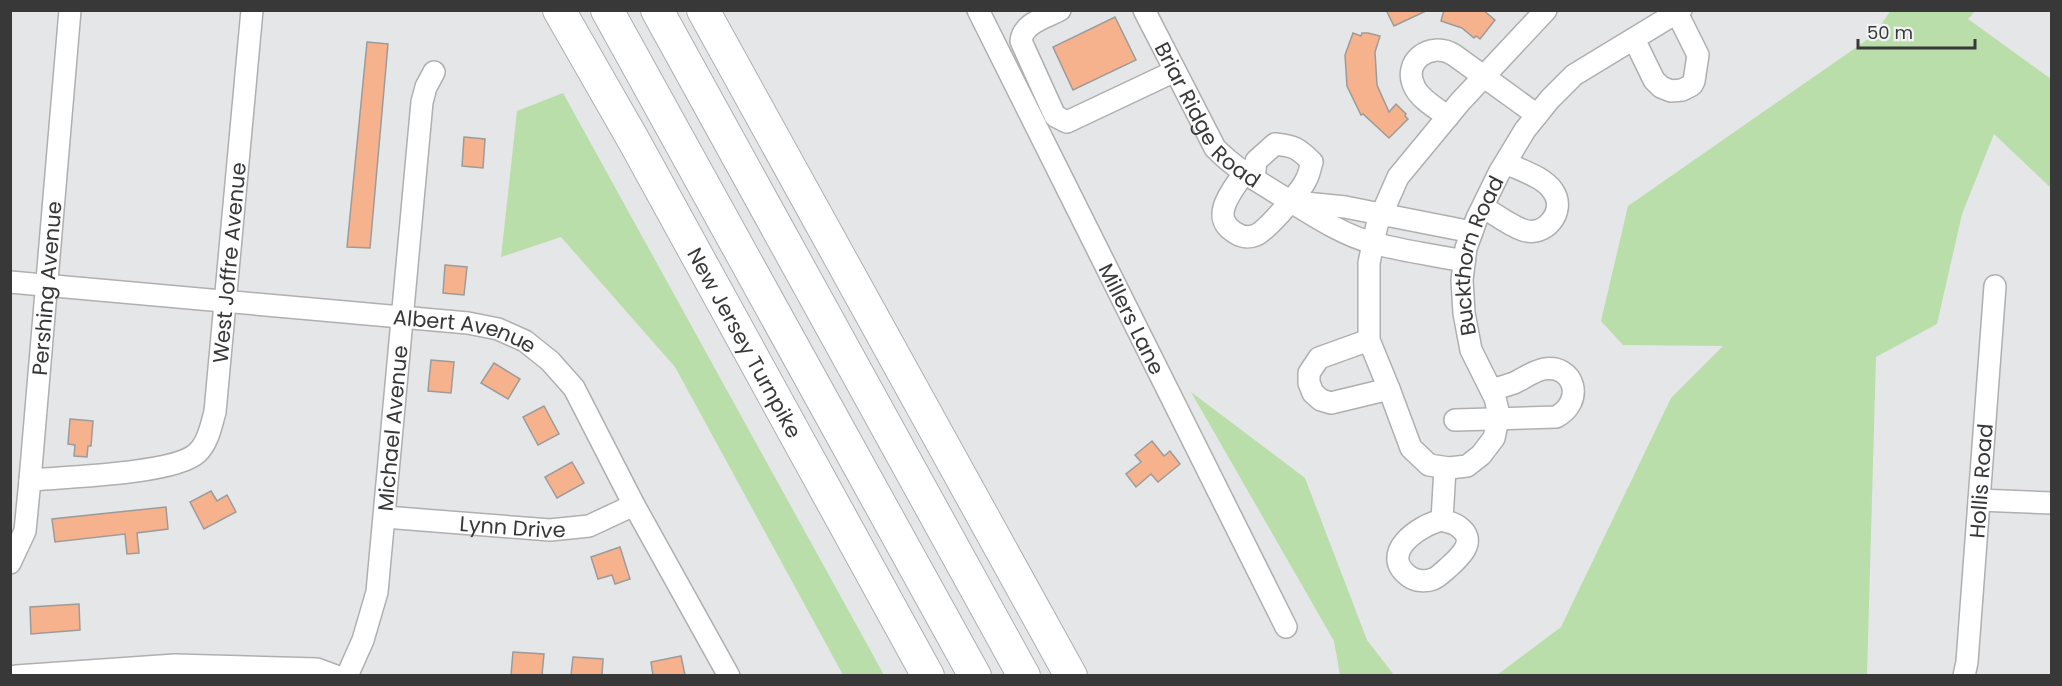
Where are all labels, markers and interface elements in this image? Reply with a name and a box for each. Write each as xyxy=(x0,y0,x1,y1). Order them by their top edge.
scale bar xyxy=(1858,12,1975,50)
text: 50 m xyxy=(1867,20,1913,45)
street label: Briar Ridge Road xyxy=(1148,37,1267,194)
street label: West Joffre Avenue xyxy=(205,161,252,364)
street label: Buckthorn Road xyxy=(1447,171,1510,338)
street label: Pershing Avenue xyxy=(24,200,68,377)
street label: New Jersey Turnpike xyxy=(681,242,809,443)
street label: Millers Lane xyxy=(1092,258,1172,379)
street label: Albert Avenue xyxy=(392,302,543,359)
street label: Michael Avenue xyxy=(370,344,414,512)
street label: Hollis Road xyxy=(1962,423,1999,539)
street label: Lynn Drive xyxy=(459,508,567,545)

